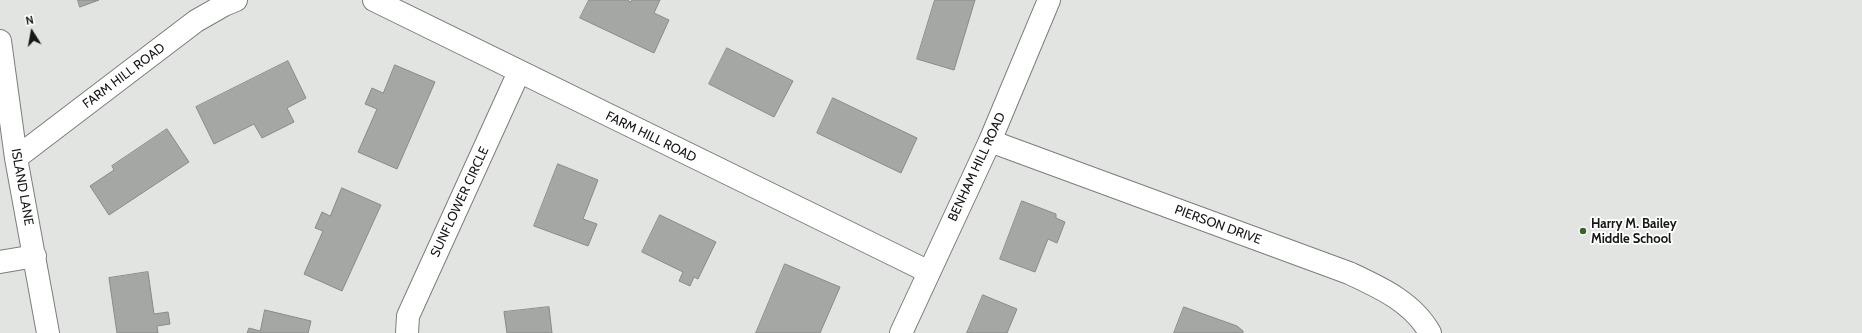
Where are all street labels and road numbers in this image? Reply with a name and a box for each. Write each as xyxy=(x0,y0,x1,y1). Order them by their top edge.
street label: FARM HILL ROAD xyxy=(80,40,168,112)
street label: FARM HILL ROAD xyxy=(603,108,699,166)
street label: BENHAM HILL ROAD xyxy=(945,110,1009,224)
street label: SUNFLOWER CIRCLE xyxy=(428,144,492,260)
street label: ISLAND LANE xyxy=(8,147,36,227)
street label: PIERSON DRIVE xyxy=(1172,202,1264,248)

